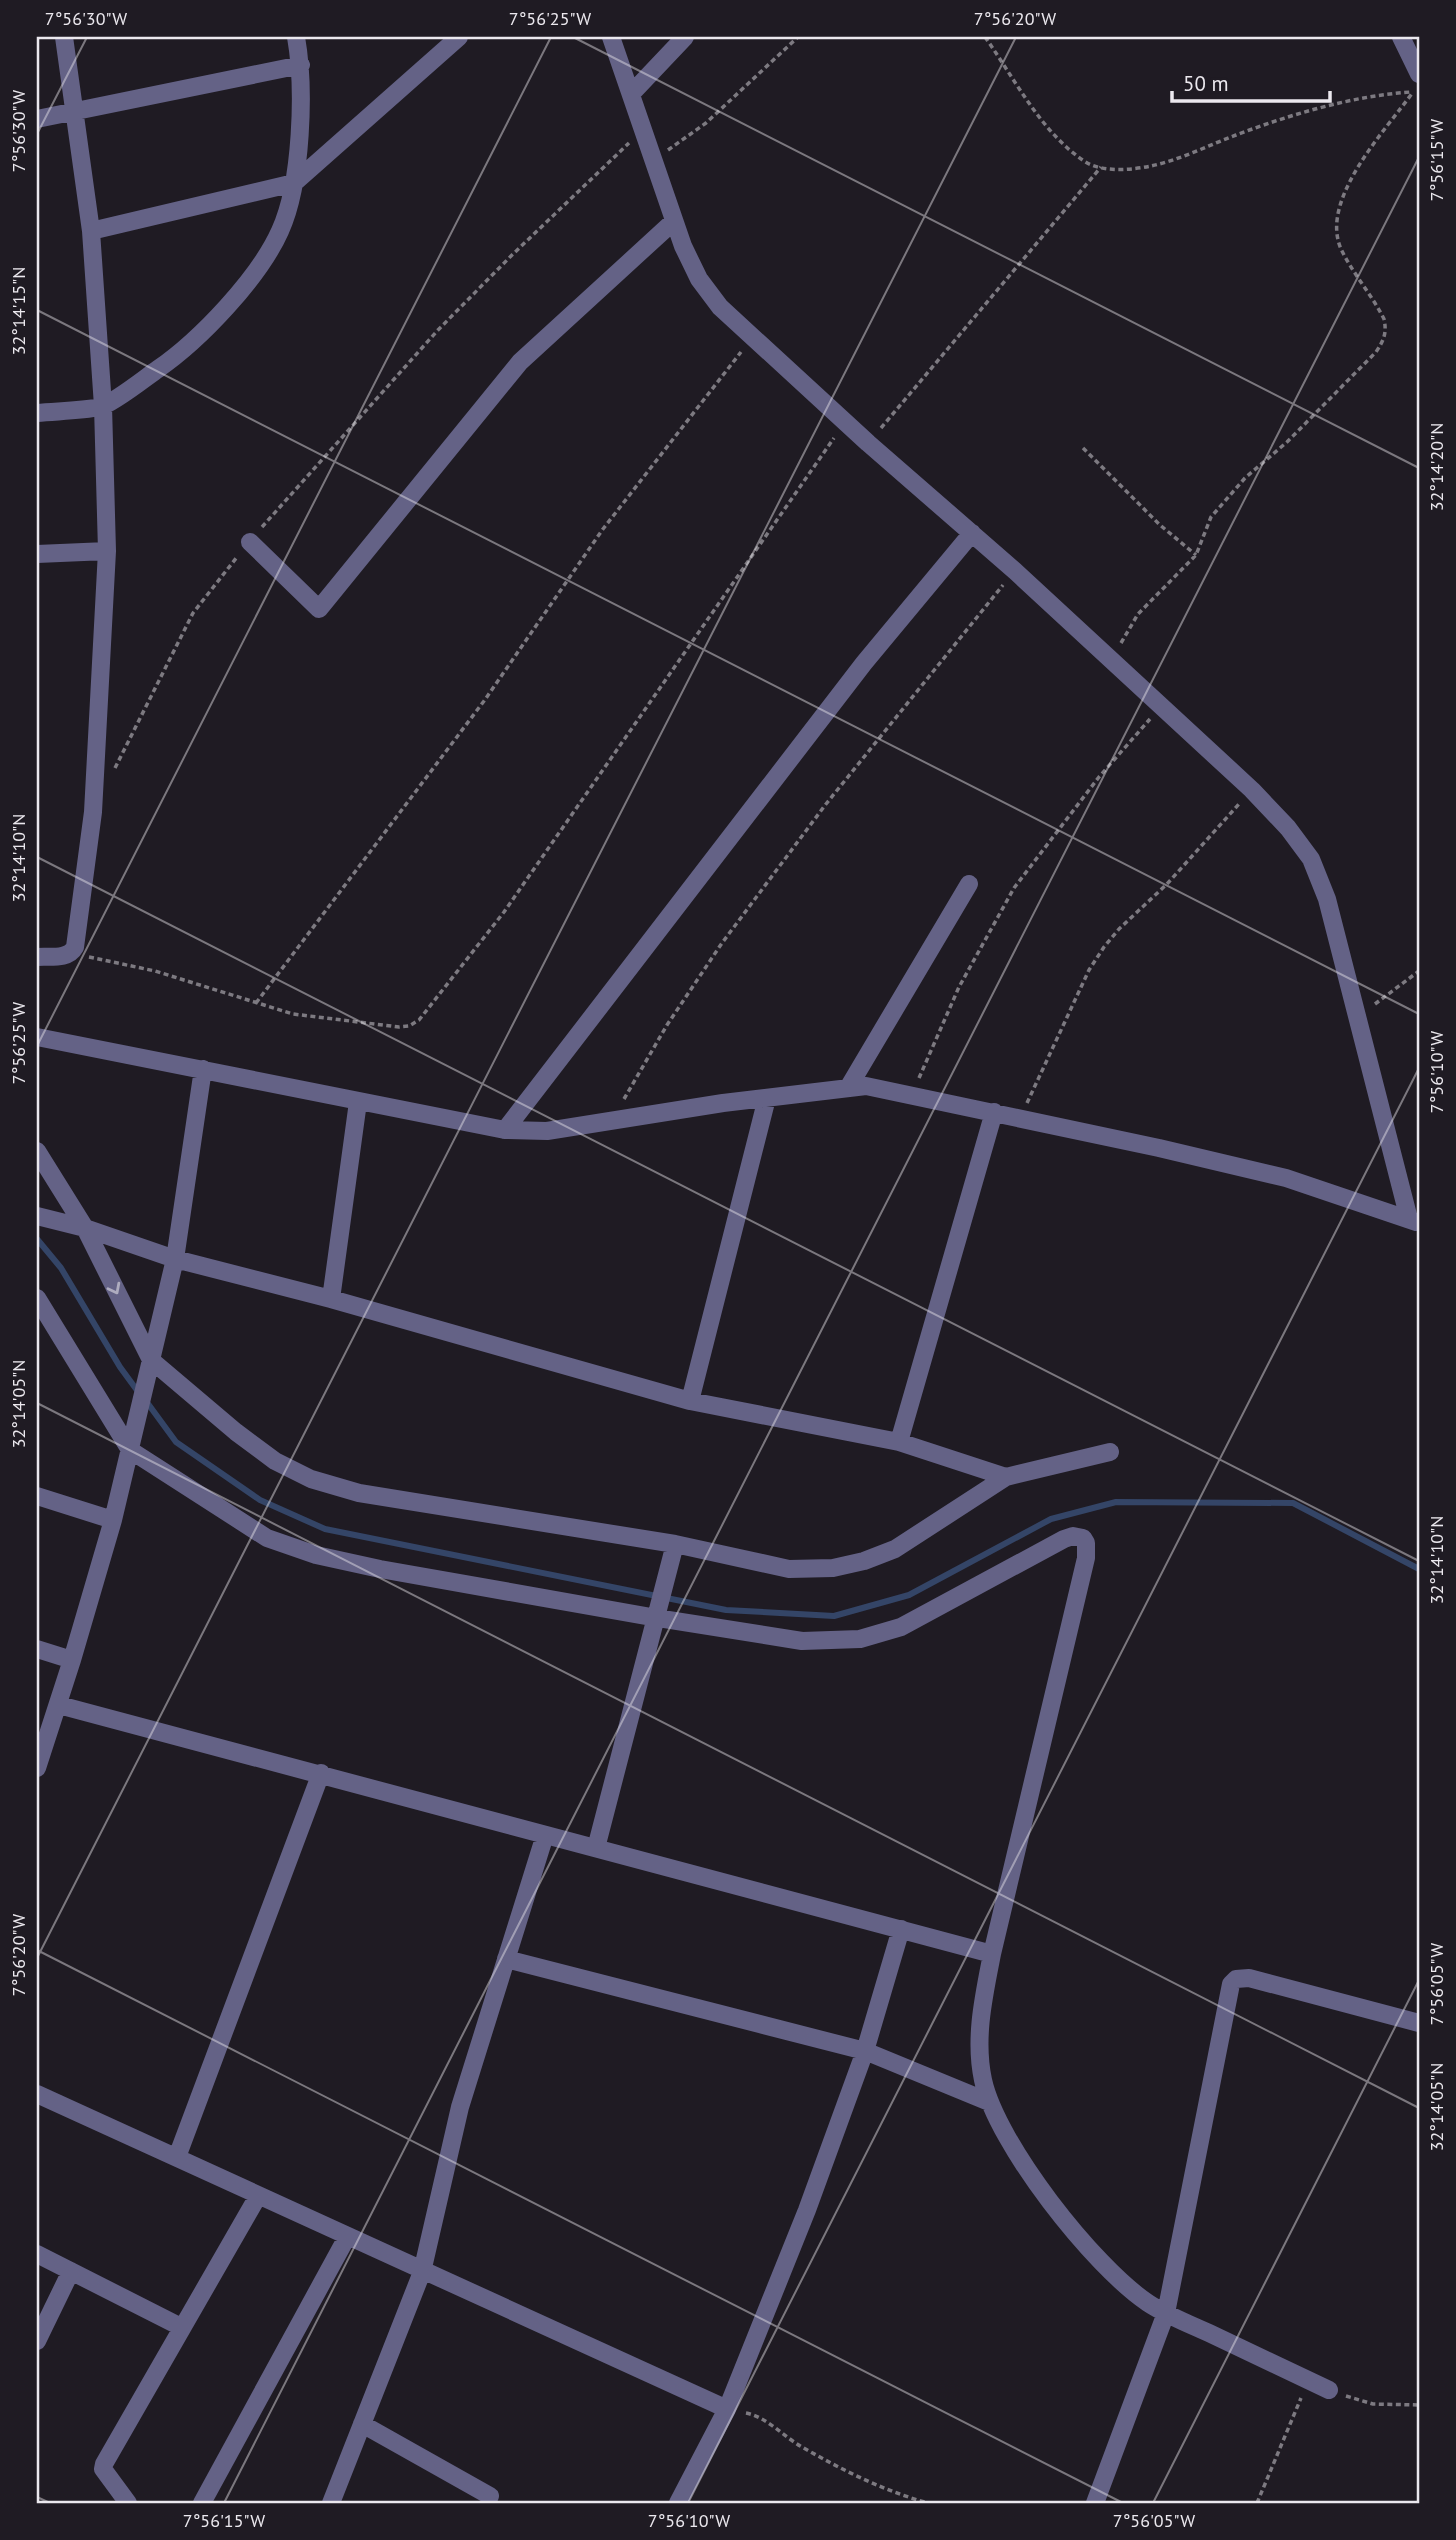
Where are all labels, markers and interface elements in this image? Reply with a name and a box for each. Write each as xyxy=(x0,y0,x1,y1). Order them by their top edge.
text: 7°56'30"W xyxy=(45,7,127,30)
text: 7°56'25"W xyxy=(509,7,591,30)
text: 7°56'20"W xyxy=(974,7,1056,30)
scale bar xyxy=(1172,60,1330,104)
text: 50 m xyxy=(1183,70,1229,97)
text: 7°56'30"W xyxy=(7,90,30,172)
text: 7°56'15"W xyxy=(1425,119,1448,201)
text: 32°14'15"N xyxy=(7,267,30,355)
text: 32°14'20"N xyxy=(1425,423,1448,511)
text: 32°14'10"N xyxy=(7,814,30,902)
text: 7°56'25"W xyxy=(7,1002,30,1084)
text: 7°56'10"W xyxy=(1425,1031,1448,1113)
one-way arrow xyxy=(107,1282,121,1294)
text: 32°14'05"N xyxy=(7,1360,30,1448)
text: 32°14'10"N xyxy=(1425,1516,1448,1604)
text: 7°56'20"W xyxy=(7,1914,30,1996)
text: 7°56'05"W xyxy=(1425,1943,1448,2025)
text: 32°14'05"N xyxy=(1425,2063,1448,2151)
text: 7°56'15"W xyxy=(183,2509,265,2532)
text: 7°56'10"W xyxy=(648,2509,730,2532)
text: 7°56'05"W xyxy=(1113,2509,1195,2532)

